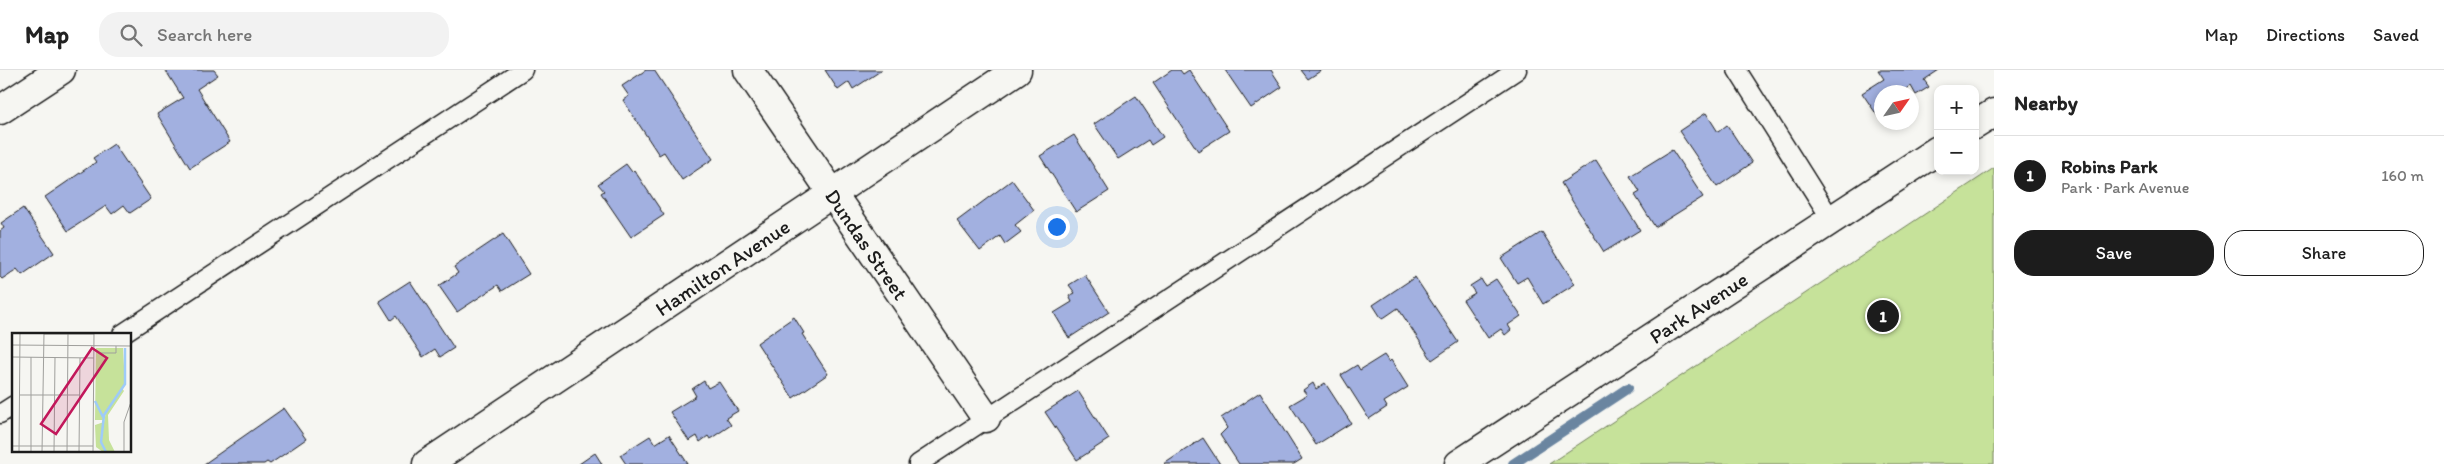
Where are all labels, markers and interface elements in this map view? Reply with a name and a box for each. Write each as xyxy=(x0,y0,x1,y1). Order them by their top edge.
search box xyxy=(99,12,449,57)
text: Map xyxy=(25,20,69,49)
icon: search xyxy=(117,21,145,49)
text: Search here xyxy=(157,23,252,46)
text: Map xyxy=(2205,24,2238,46)
text: Directions xyxy=(2266,24,2345,46)
text: Saved xyxy=(2373,24,2419,46)
north arrow xyxy=(1874,85,1919,130)
map controls xyxy=(1934,85,1979,175)
button: + xyxy=(1934,85,1979,130)
text: Nearby xyxy=(2014,90,2078,115)
button: − xyxy=(1934,130,1979,175)
text: Robins Park xyxy=(2061,155,2158,178)
text: 1 xyxy=(2026,166,2034,185)
text: 160 m xyxy=(2381,166,2424,185)
text: Park · Park Avenue xyxy=(2061,178,2189,197)
street label: Dundas Street xyxy=(820,184,914,304)
street label: Hamilton Avenue xyxy=(650,213,794,321)
your location xyxy=(1044,214,1070,240)
button: Save xyxy=(2014,230,2214,276)
button: Share xyxy=(2224,230,2424,276)
street label: Park Avenue xyxy=(1644,266,1752,349)
pin: 1 xyxy=(1867,297,1899,335)
inset map xyxy=(12,333,131,452)

